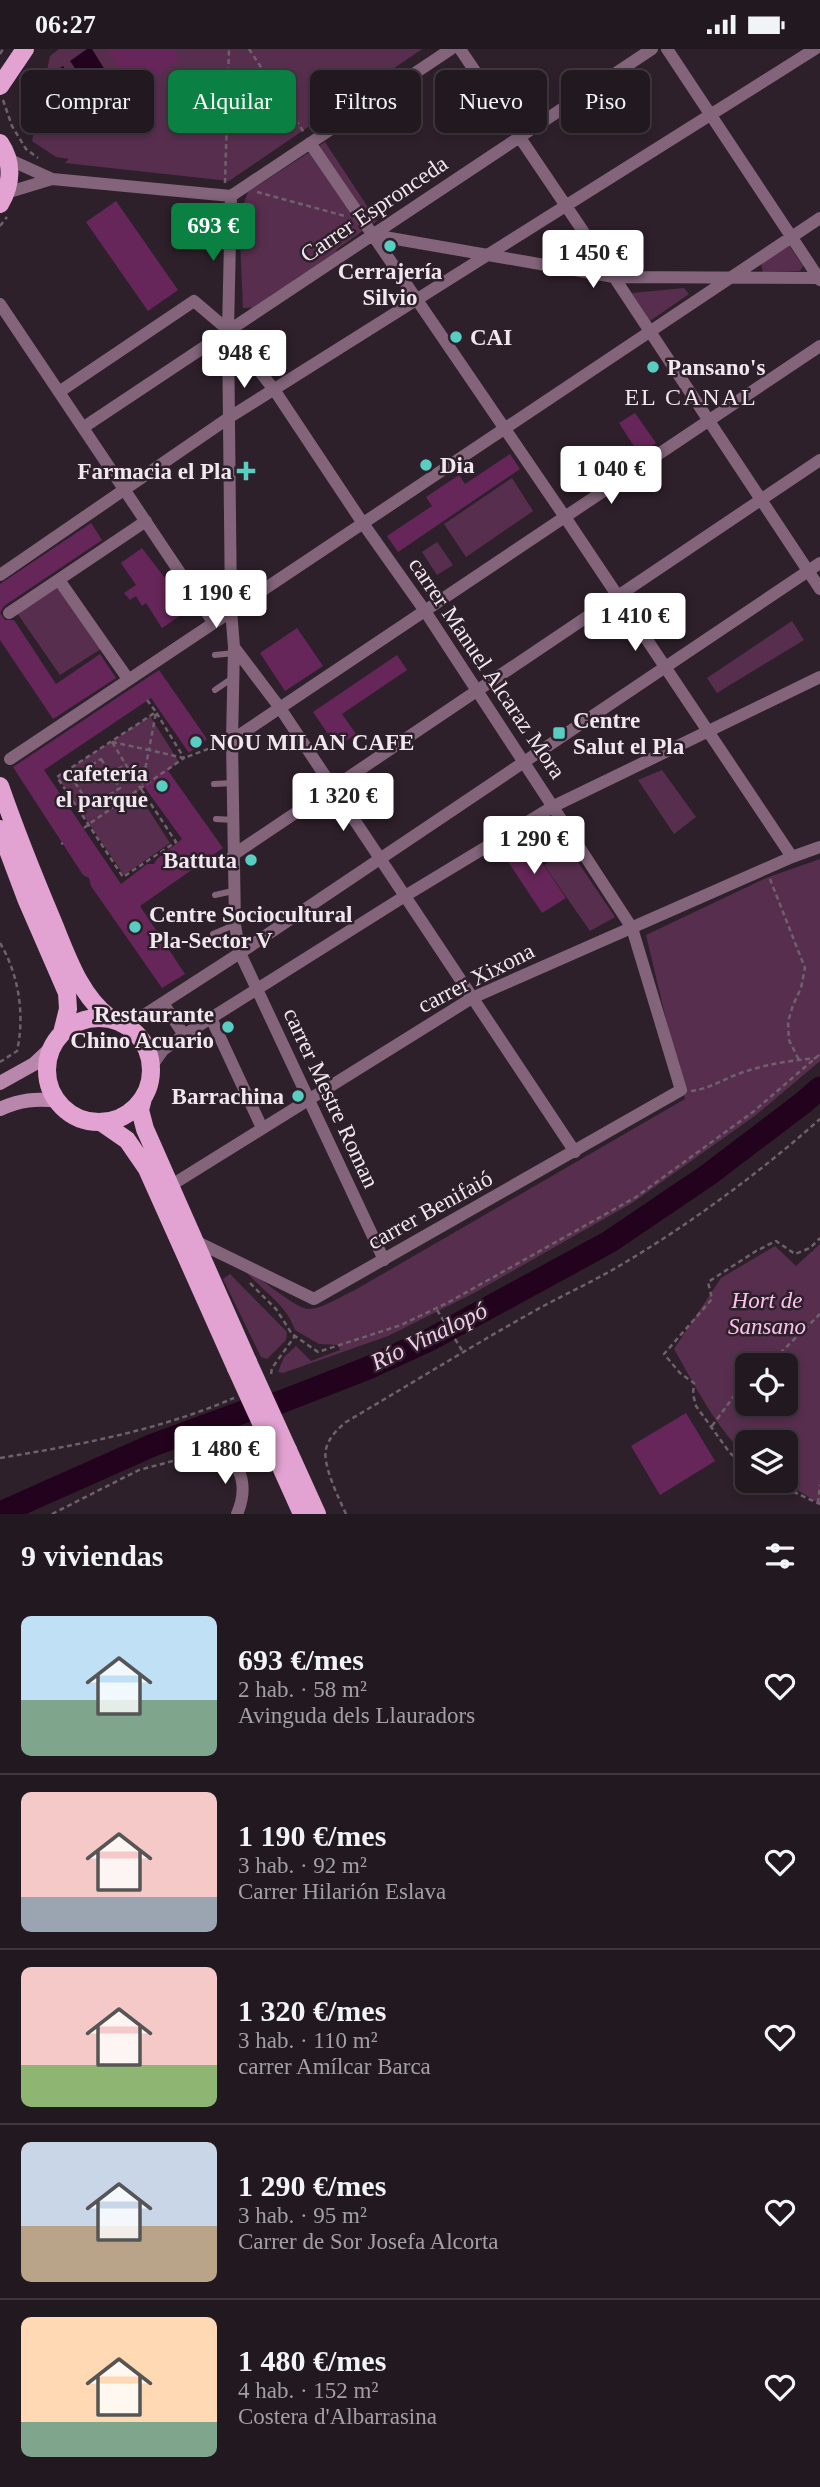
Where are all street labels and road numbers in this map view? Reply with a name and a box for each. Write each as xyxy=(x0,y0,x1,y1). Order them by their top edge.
street label: Carrer Espronceda xyxy=(296,151,452,267)
street label: carrer Manuel Alcaraz Mora xyxy=(404,553,570,783)
street label: carrer Xixona xyxy=(414,938,538,1018)
street label: carrer Mestre Roman xyxy=(278,1004,384,1192)
street label: carrer Benifaió xyxy=(363,1165,497,1255)

